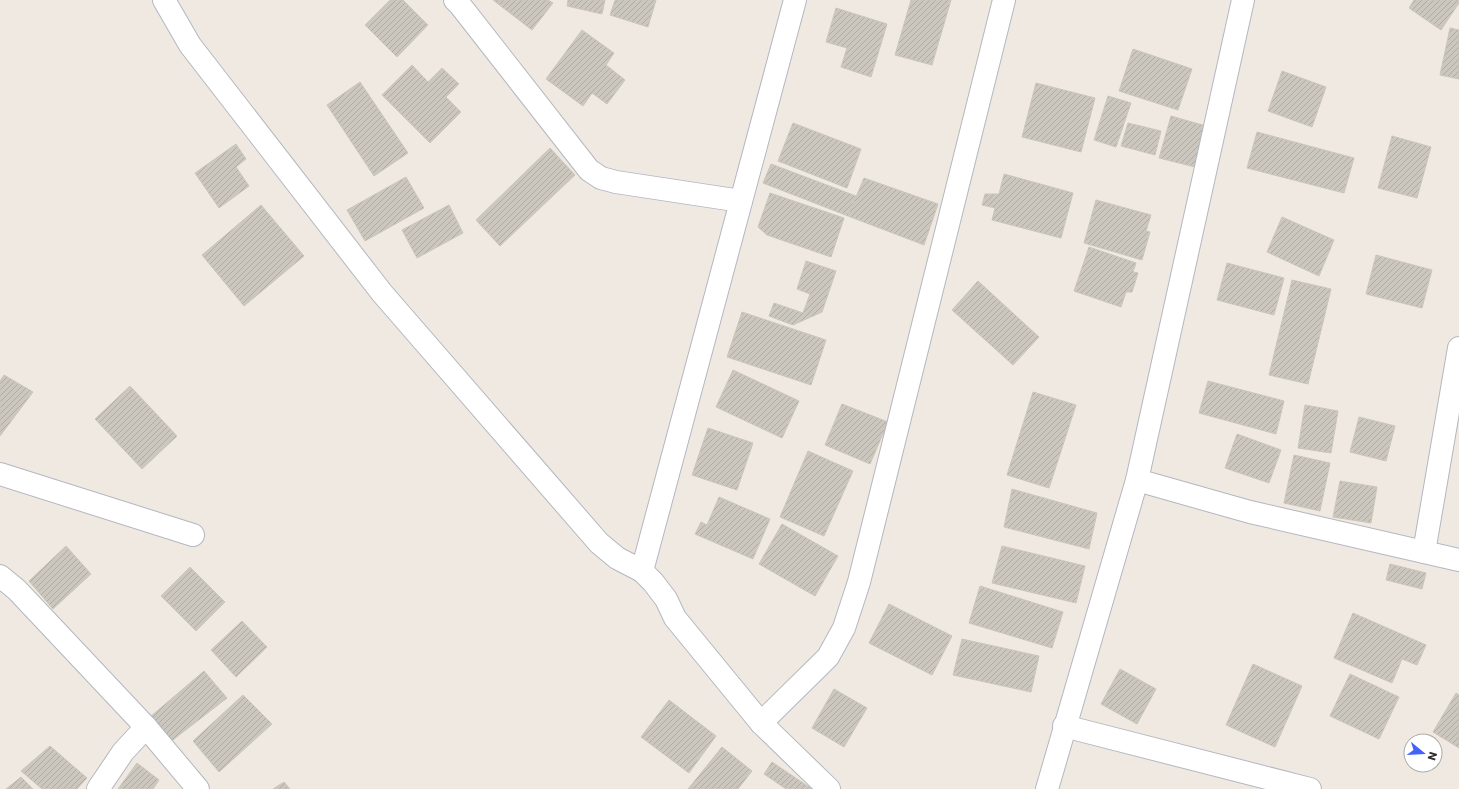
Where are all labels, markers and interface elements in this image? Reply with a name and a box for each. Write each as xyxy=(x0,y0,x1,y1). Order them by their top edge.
north arrow xyxy=(1403,733,1443,773)
text: N xyxy=(1424,750,1441,763)

